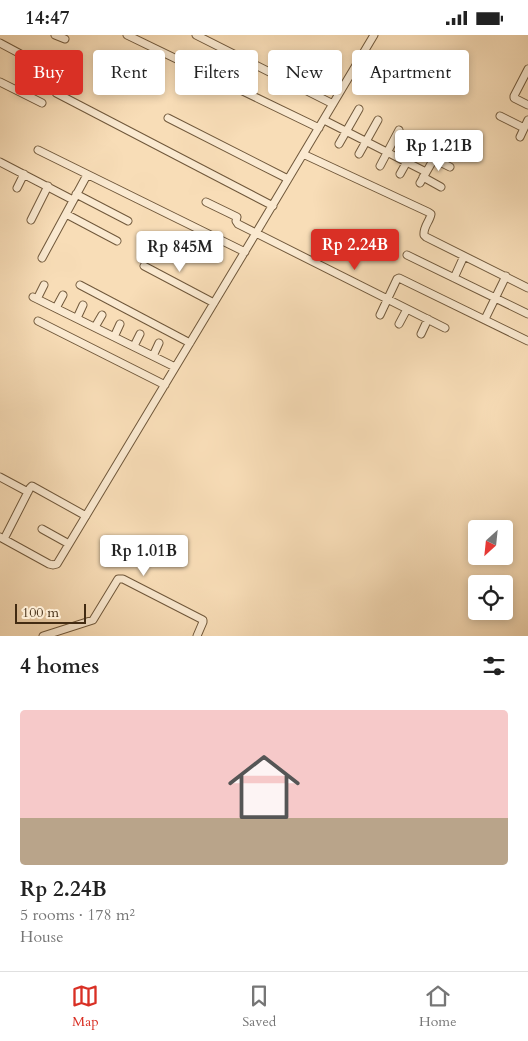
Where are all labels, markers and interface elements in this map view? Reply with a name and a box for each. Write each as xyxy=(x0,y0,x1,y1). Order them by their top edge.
text: 14:47 xyxy=(25,5,69,31)
chip: Buy xyxy=(15,50,83,95)
chip: Rent xyxy=(93,50,165,95)
chip: Filters xyxy=(175,50,258,95)
chip: New xyxy=(268,50,342,95)
chip: Apartment xyxy=(352,50,469,95)
pin: Rp 1.21B xyxy=(387,129,491,172)
text: Rp 1.21B xyxy=(406,135,472,157)
pin: Rp 2.24B xyxy=(303,229,407,271)
pin: Rp 845M xyxy=(134,231,226,273)
text: Rp 2.24B xyxy=(322,234,388,256)
text: Rp 845M xyxy=(147,236,213,258)
north arrow xyxy=(468,520,512,565)
map controls xyxy=(468,520,513,620)
pin: Rp 1.01B xyxy=(92,535,196,577)
text: Rp 1.01B xyxy=(111,540,177,562)
button: locate xyxy=(468,575,513,620)
scale bar xyxy=(15,601,86,624)
text: 100 m xyxy=(22,603,59,622)
text: 4 homes xyxy=(20,652,99,681)
icon: filters xyxy=(480,652,508,680)
icon: home xyxy=(219,742,309,832)
text: Rp 2.24B xyxy=(20,875,107,904)
text: 5 rooms · 178 m² xyxy=(20,904,135,926)
text: House xyxy=(20,926,63,948)
tab: Map xyxy=(71,982,99,1031)
tab: Saved xyxy=(242,982,276,1031)
tab: Home xyxy=(419,982,457,1031)

